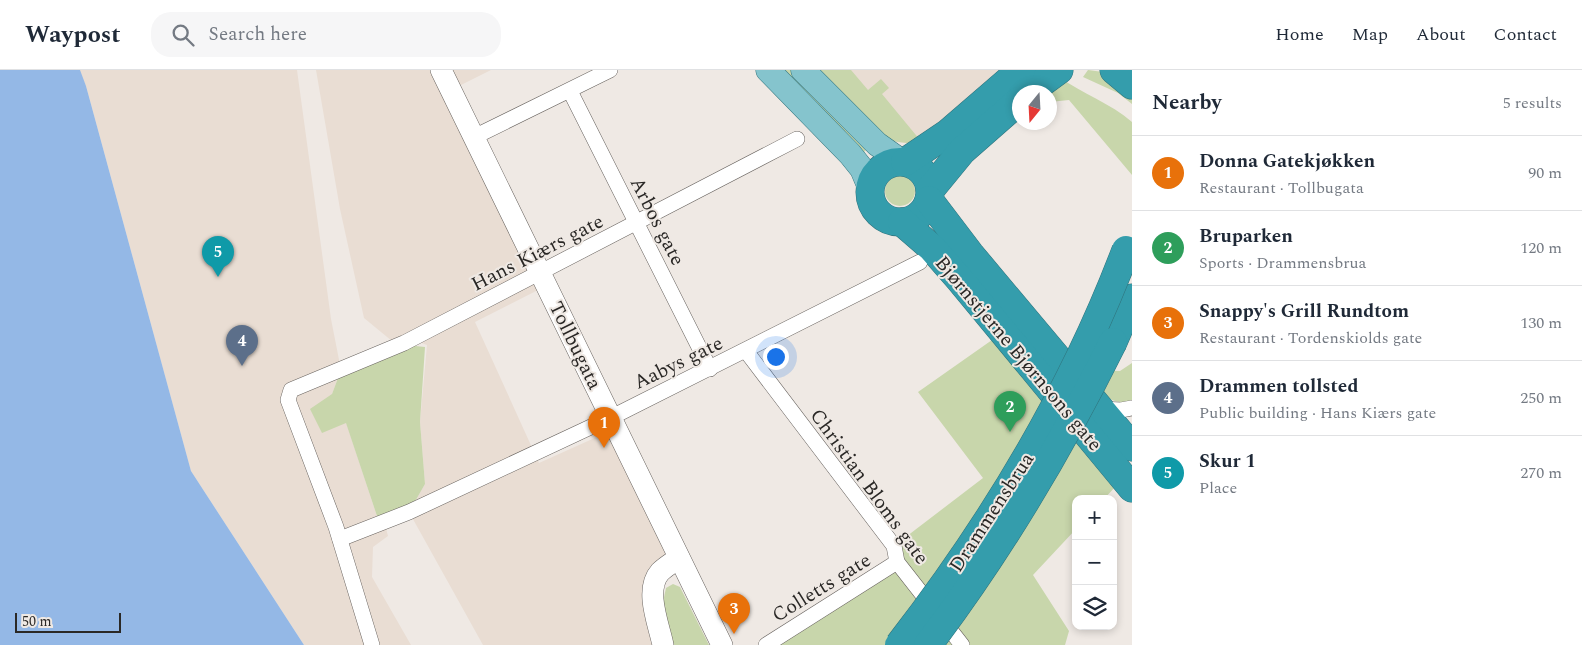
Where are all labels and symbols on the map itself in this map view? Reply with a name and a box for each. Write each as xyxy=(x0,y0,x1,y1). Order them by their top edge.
north arrow xyxy=(1012,85,1057,130)
street label: Arbos gate xyxy=(622,172,692,271)
street label: Hans Kiærs gate xyxy=(466,207,609,299)
pin: 5 xyxy=(202,236,234,277)
street label: Bjørnstjerne Bjørnsons gate xyxy=(927,249,1109,458)
street label: Tollbugata xyxy=(541,296,609,395)
pin: 4 xyxy=(226,325,258,366)
street label: Aabys gate xyxy=(629,328,728,397)
your location xyxy=(763,344,789,370)
pin: 2 xyxy=(994,391,1026,432)
street label: Christian Bloms gate xyxy=(802,402,936,571)
pin: 1 xyxy=(588,407,620,448)
street label: Drammensbrua xyxy=(942,446,1042,578)
street label: Colletts gate xyxy=(766,545,877,630)
pin: 3 xyxy=(718,593,750,634)
scale bar xyxy=(15,610,121,633)

